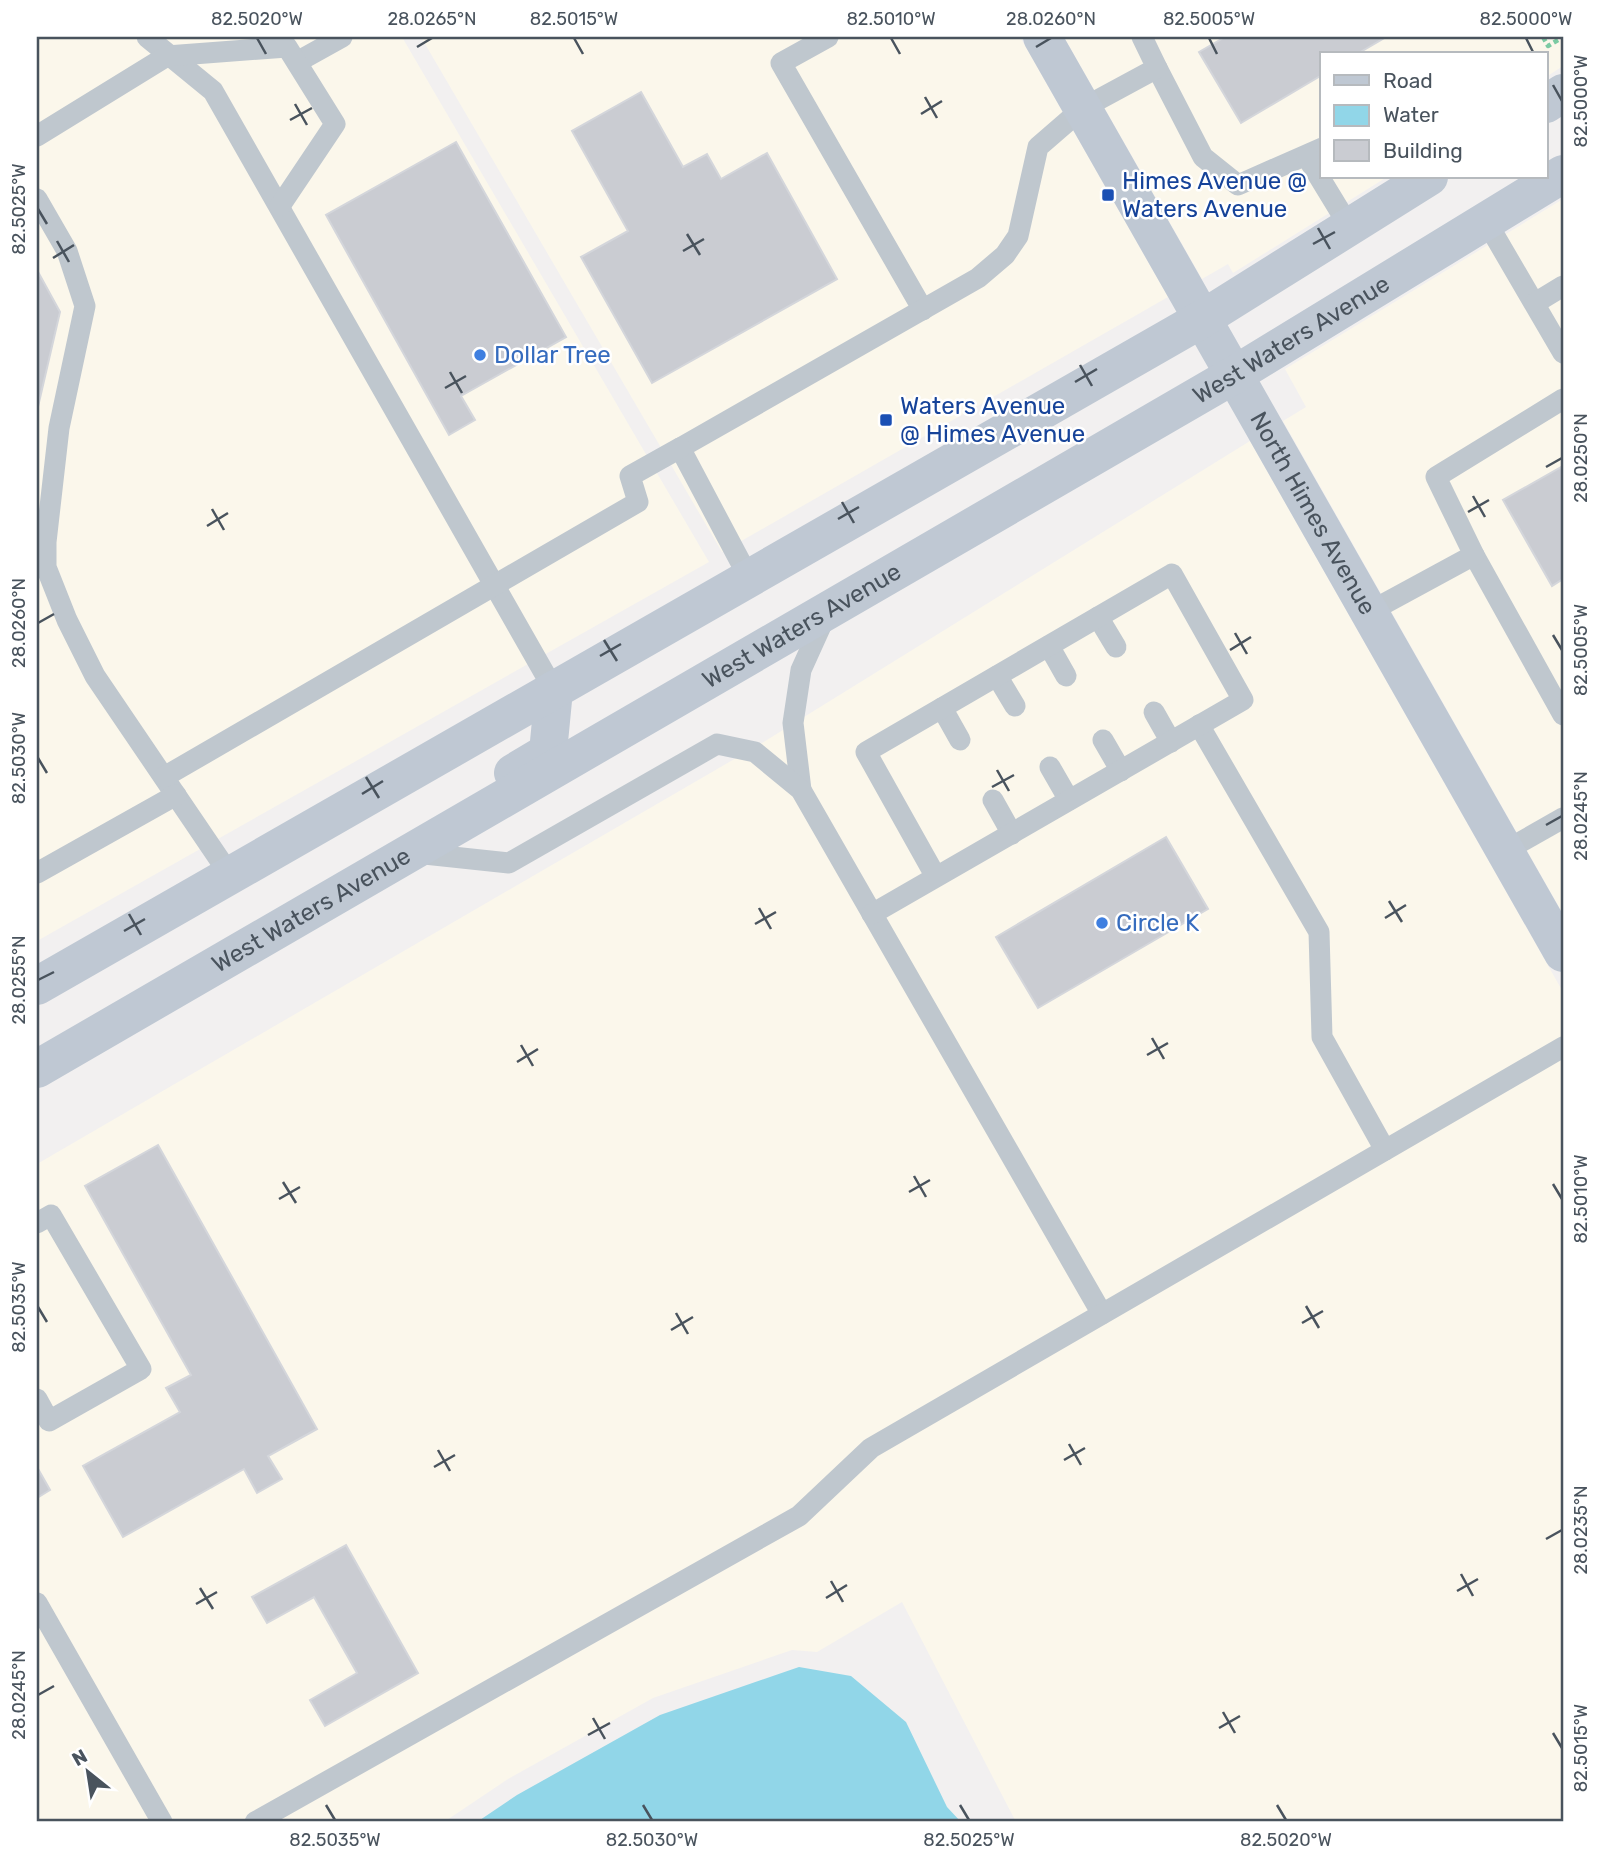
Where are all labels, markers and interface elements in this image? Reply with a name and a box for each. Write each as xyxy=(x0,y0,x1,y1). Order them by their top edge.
text: 82.5020°W xyxy=(211,8,303,30)
text: 28.0265°N xyxy=(387,8,477,30)
text: 82.5015°W xyxy=(530,8,618,30)
text: 82.5010°W xyxy=(846,8,936,30)
text: 28.0260°N xyxy=(1006,8,1096,30)
text: 82.5005°W xyxy=(1163,8,1255,30)
text: 82.5000°W xyxy=(1480,8,1572,30)
legend xyxy=(1320,52,1548,178)
text: 82.5000°W xyxy=(1570,55,1592,147)
text: Road xyxy=(1383,68,1433,93)
text: Water xyxy=(1383,102,1439,127)
text: Building xyxy=(1383,138,1463,163)
text: 82.5025°W xyxy=(8,163,30,255)
place label: Himes Avenue @ Waters Avenue xyxy=(1122,167,1307,223)
marker: Himes Avenue @ Waters Avenue xyxy=(1100,187,1116,203)
street label: West Waters Avenue xyxy=(1188,269,1395,410)
place label: Dollar Tree xyxy=(494,341,611,369)
marker: Dollar Tree xyxy=(472,347,488,363)
place label: Waters Avenue @ Himes Avenue xyxy=(900,392,1085,448)
street label: North Himes Avenue xyxy=(1244,407,1382,620)
marker: Waters Avenue @ Himes Avenue xyxy=(878,412,894,428)
text: 28.0250°N xyxy=(1570,413,1592,503)
street label: West Waters Avenue xyxy=(698,557,906,694)
text: 28.0260°N xyxy=(8,578,30,668)
text: 82.5005°W xyxy=(1570,604,1592,696)
text: 82.5030°W xyxy=(8,712,30,804)
text: 28.0245°N xyxy=(1570,771,1592,861)
street label: West Waters Avenue xyxy=(207,842,415,978)
place label: Circle K xyxy=(1116,909,1200,937)
marker: Circle K xyxy=(1094,915,1110,931)
text: 28.0255°N xyxy=(8,936,30,1024)
text: 82.5010°W xyxy=(1570,1154,1592,1244)
text: 82.5035°W xyxy=(8,1261,30,1353)
text: 28.0235°N xyxy=(1570,1485,1592,1575)
text: 28.0245°N xyxy=(8,1650,30,1740)
text: 82.5015°W xyxy=(1570,1704,1592,1792)
north arrow xyxy=(52,1736,122,1806)
text: N xyxy=(68,1744,91,1771)
text: 82.5035°W xyxy=(289,1829,381,1851)
text: 82.5030°W xyxy=(606,1829,698,1851)
text: 82.5025°W xyxy=(923,1829,1015,1851)
text: 82.5020°W xyxy=(1240,1829,1332,1851)

